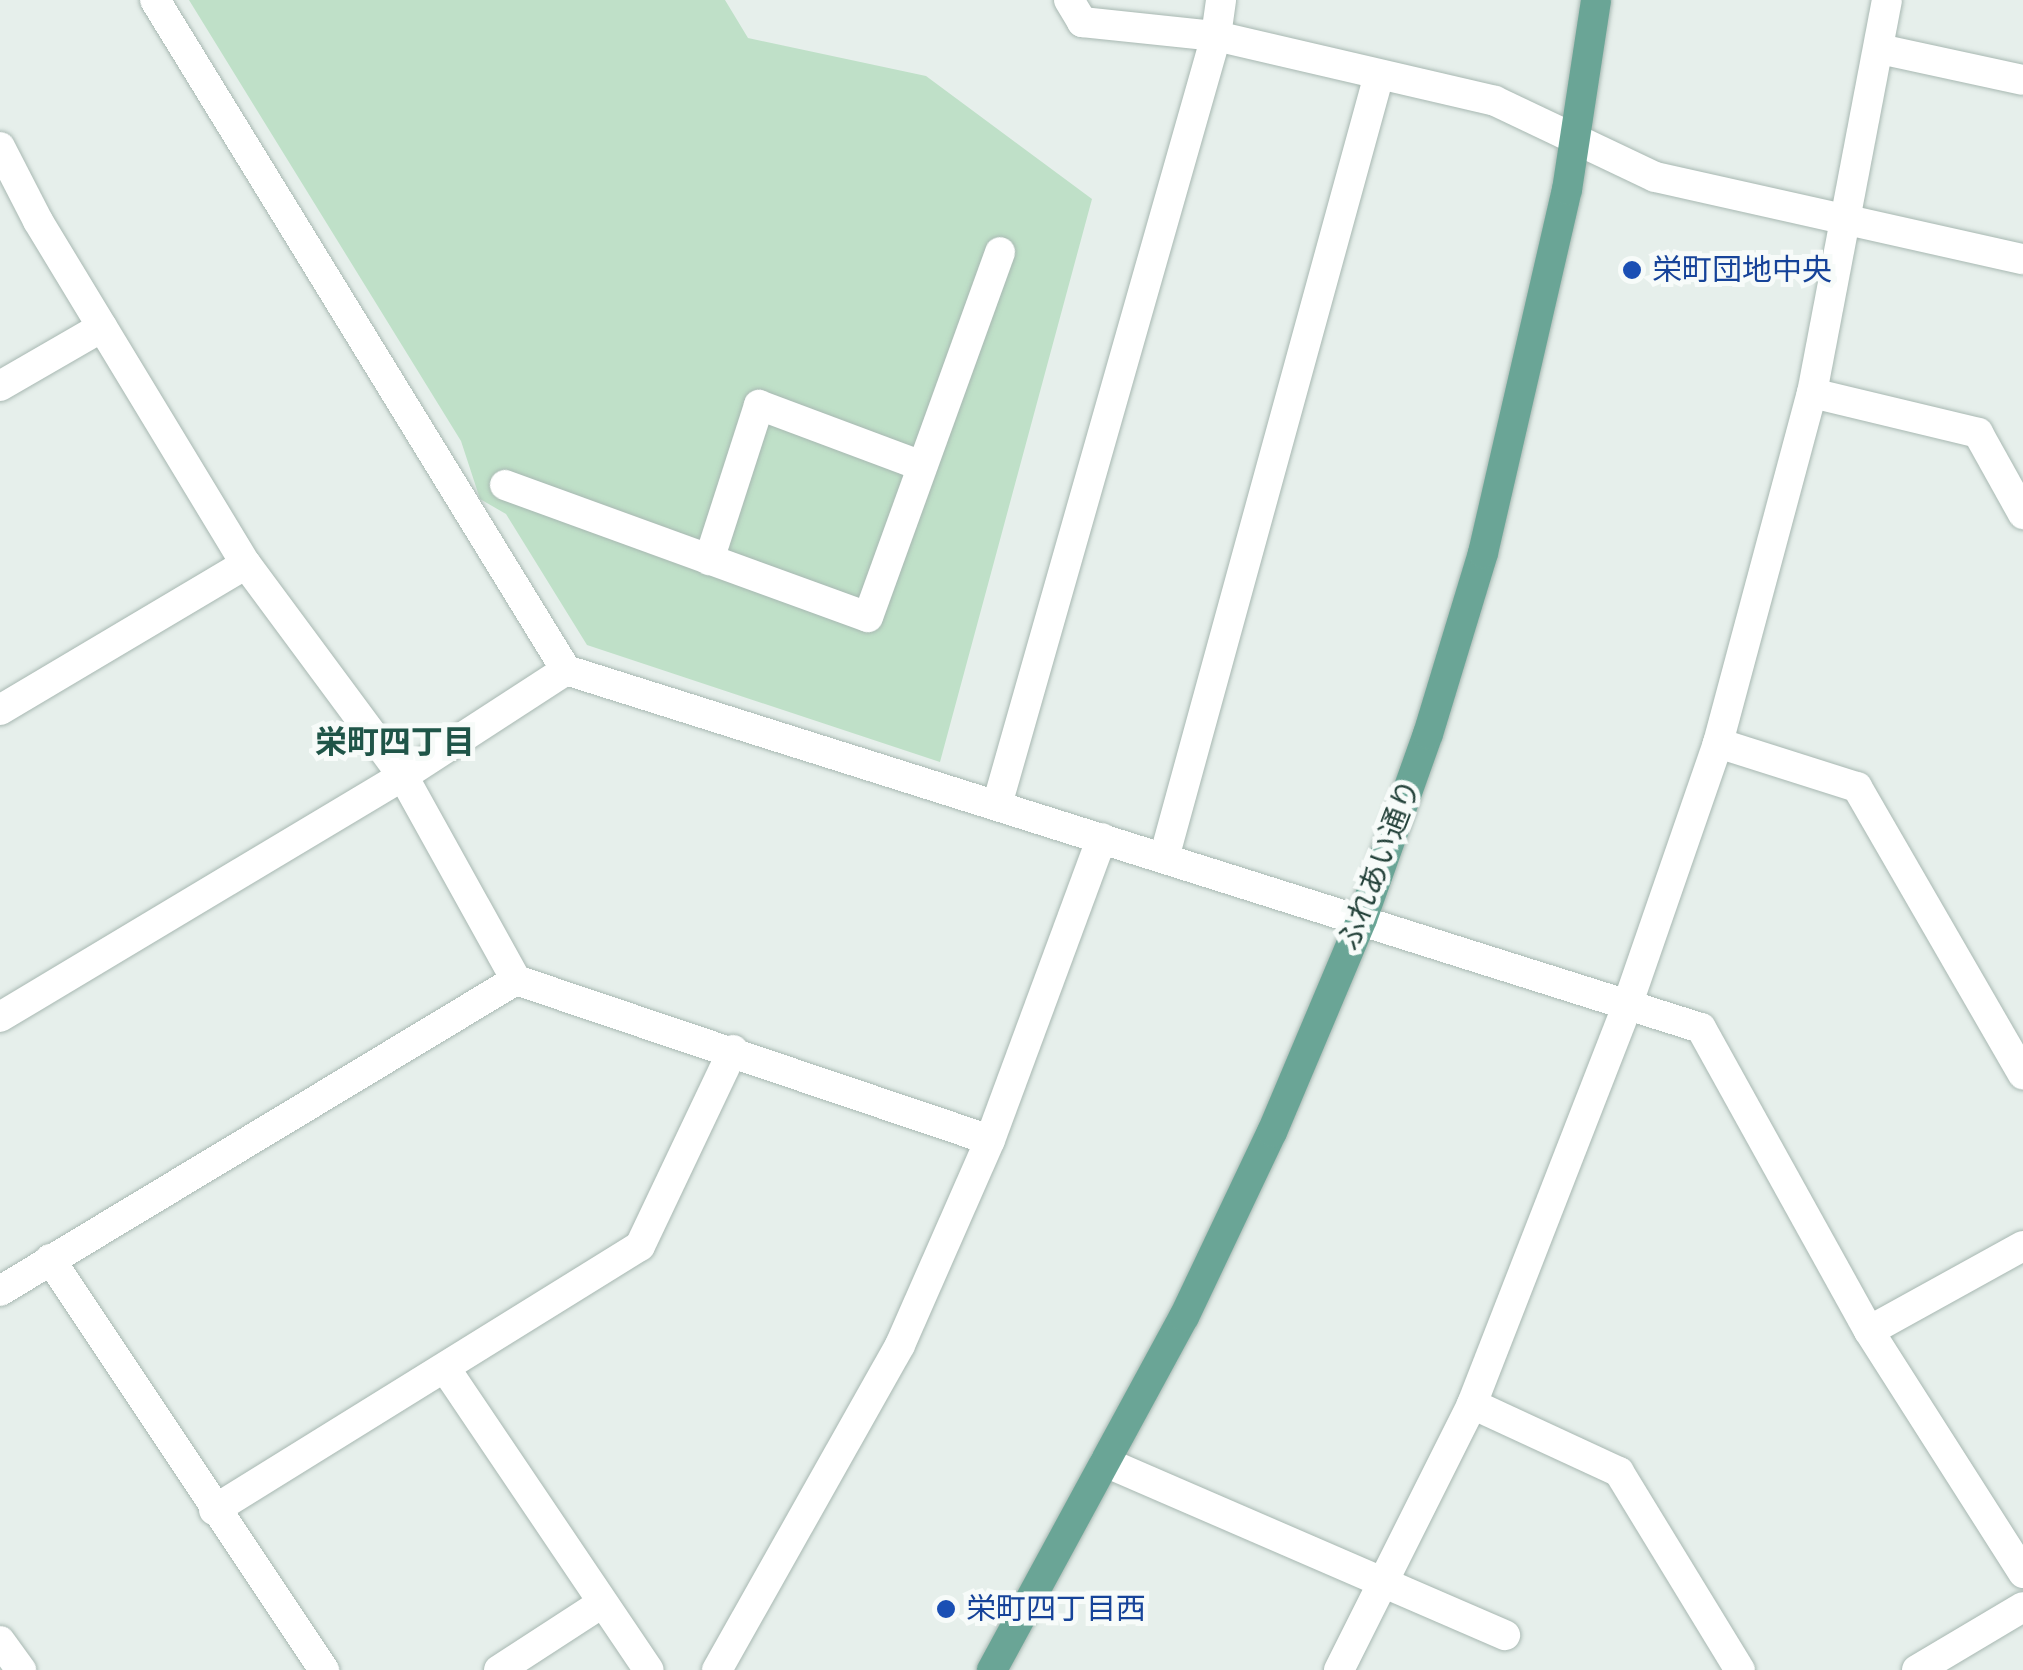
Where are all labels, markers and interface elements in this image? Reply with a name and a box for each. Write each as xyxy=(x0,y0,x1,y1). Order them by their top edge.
place label: 栄町団地中央 xyxy=(1652,252,1832,288)
marker: 栄町団地中央 xyxy=(1621,259,1643,281)
district label: 栄町四丁目 xyxy=(315,723,475,761)
street label: ふれあい通り xyxy=(1330,775,1428,955)
place label: 栄町四丁目西 xyxy=(966,1591,1146,1627)
marker: 栄町四丁目西 xyxy=(935,1598,957,1620)

